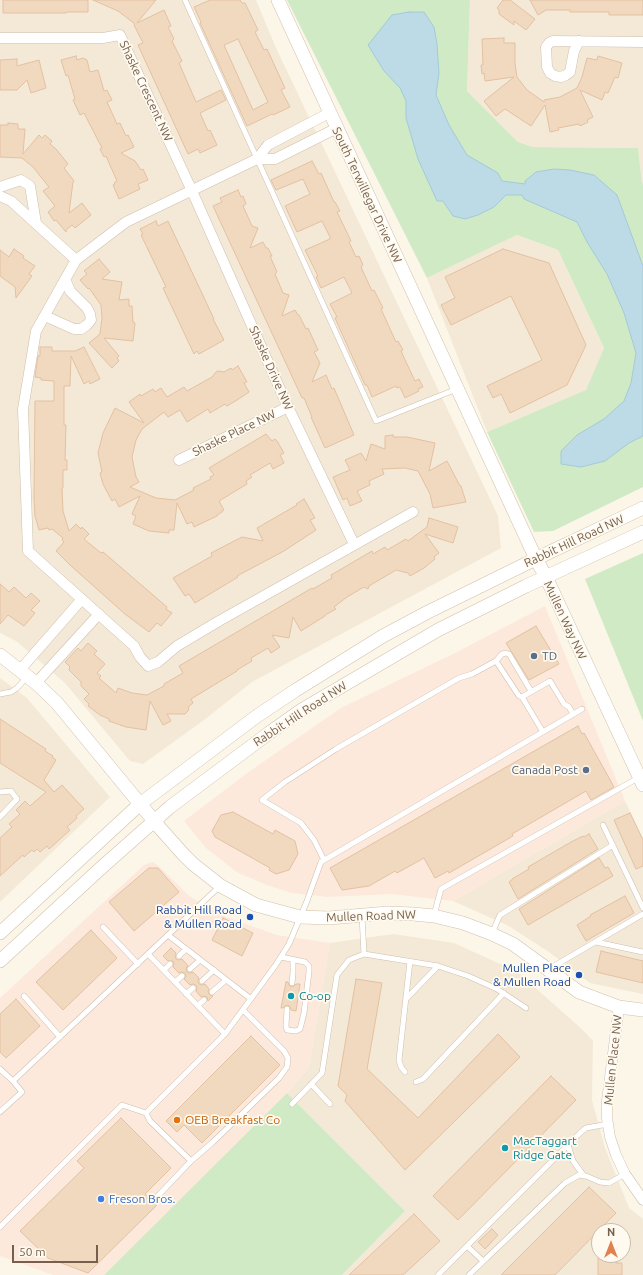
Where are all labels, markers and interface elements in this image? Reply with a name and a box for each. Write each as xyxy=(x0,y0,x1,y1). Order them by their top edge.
street label: Shaske Crescent NW xyxy=(116,38,176,144)
street label: South Terwillegar Drive NW xyxy=(329,125,405,265)
street label: Shaske Drive NW xyxy=(246,324,296,412)
street label: Shaske Place NW xyxy=(190,407,278,459)
street label: Rabbit Hill Road NW xyxy=(522,512,626,570)
street label: Mullen Way NW xyxy=(541,578,589,662)
place label: TD xyxy=(542,649,557,663)
marker: TD xyxy=(529,651,539,661)
street label: Rabbit Hill Road NW xyxy=(251,678,349,750)
place label: Canada Post xyxy=(512,763,578,777)
marker: Canada Post xyxy=(581,765,591,775)
place label: Rabbit Hill Road & Mullen Road xyxy=(156,903,242,931)
street label: Mullen Road NW xyxy=(326,907,416,925)
marker: Rabbit Hill Road & Mullen Road xyxy=(245,912,255,922)
place label: Mullen Place & Mullen Road xyxy=(493,961,571,989)
marker: Mullen Place & Mullen Road xyxy=(574,970,584,980)
place label: Co-op xyxy=(299,989,331,1003)
marker: Co-op xyxy=(286,991,296,1001)
street label: Mullen Place NW xyxy=(601,1014,625,1106)
place label: OEB Breakfast Co xyxy=(185,1113,280,1127)
marker: OEB Breakfast Co xyxy=(172,1115,182,1125)
place label: MacTaggart Ridge Gate xyxy=(513,1134,577,1162)
marker: MacTaggart Ridge Gate xyxy=(500,1143,510,1153)
place label: Freson Bros. xyxy=(109,1192,175,1206)
marker: Freson Bros. xyxy=(96,1194,106,1204)
north arrow xyxy=(591,1223,631,1263)
text: N xyxy=(607,1226,615,1238)
scale bar xyxy=(14,1237,100,1263)
text: 50 m xyxy=(19,1245,46,1258)

